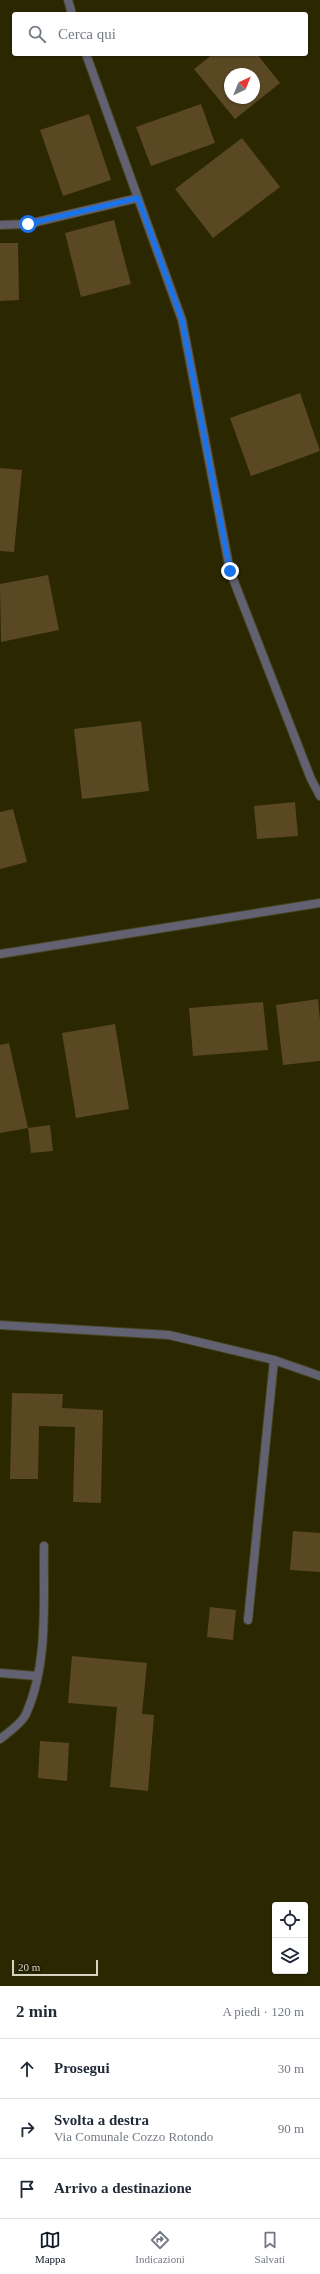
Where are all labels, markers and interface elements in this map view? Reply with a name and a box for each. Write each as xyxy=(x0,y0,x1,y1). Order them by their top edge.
search box xyxy=(12,12,308,56)
icon: search xyxy=(26,23,48,45)
text: Cerca qui xyxy=(58,26,116,42)
north arrow xyxy=(224,68,260,104)
route start xyxy=(19,215,37,233)
route end xyxy=(221,562,239,580)
map controls xyxy=(272,1902,308,1974)
button: locate xyxy=(272,1902,308,1938)
button: layers xyxy=(272,1938,308,1974)
scale bar xyxy=(12,1958,98,1977)
text: 20 m xyxy=(18,1961,40,1973)
text: 2 min xyxy=(16,2002,57,2021)
text: A piedi · 120 m xyxy=(222,2004,304,2019)
icon: ahead xyxy=(16,2058,38,2080)
text: Prosegui xyxy=(54,2060,110,2076)
text: 30 m xyxy=(278,2061,304,2076)
text: Svolta a destra xyxy=(54,2112,149,2128)
icon: right xyxy=(16,2118,38,2140)
text: 90 m xyxy=(278,2121,304,2136)
text: Via Comunale Cozzo Rotondo xyxy=(54,2129,213,2144)
icon: arrive xyxy=(16,2178,38,2200)
text: Arrivo a destinazione xyxy=(54,2180,191,2196)
tab: Mappa xyxy=(35,2229,65,2265)
tab: Indicazioni xyxy=(135,2229,185,2265)
tab: Salvati xyxy=(255,2229,285,2265)

